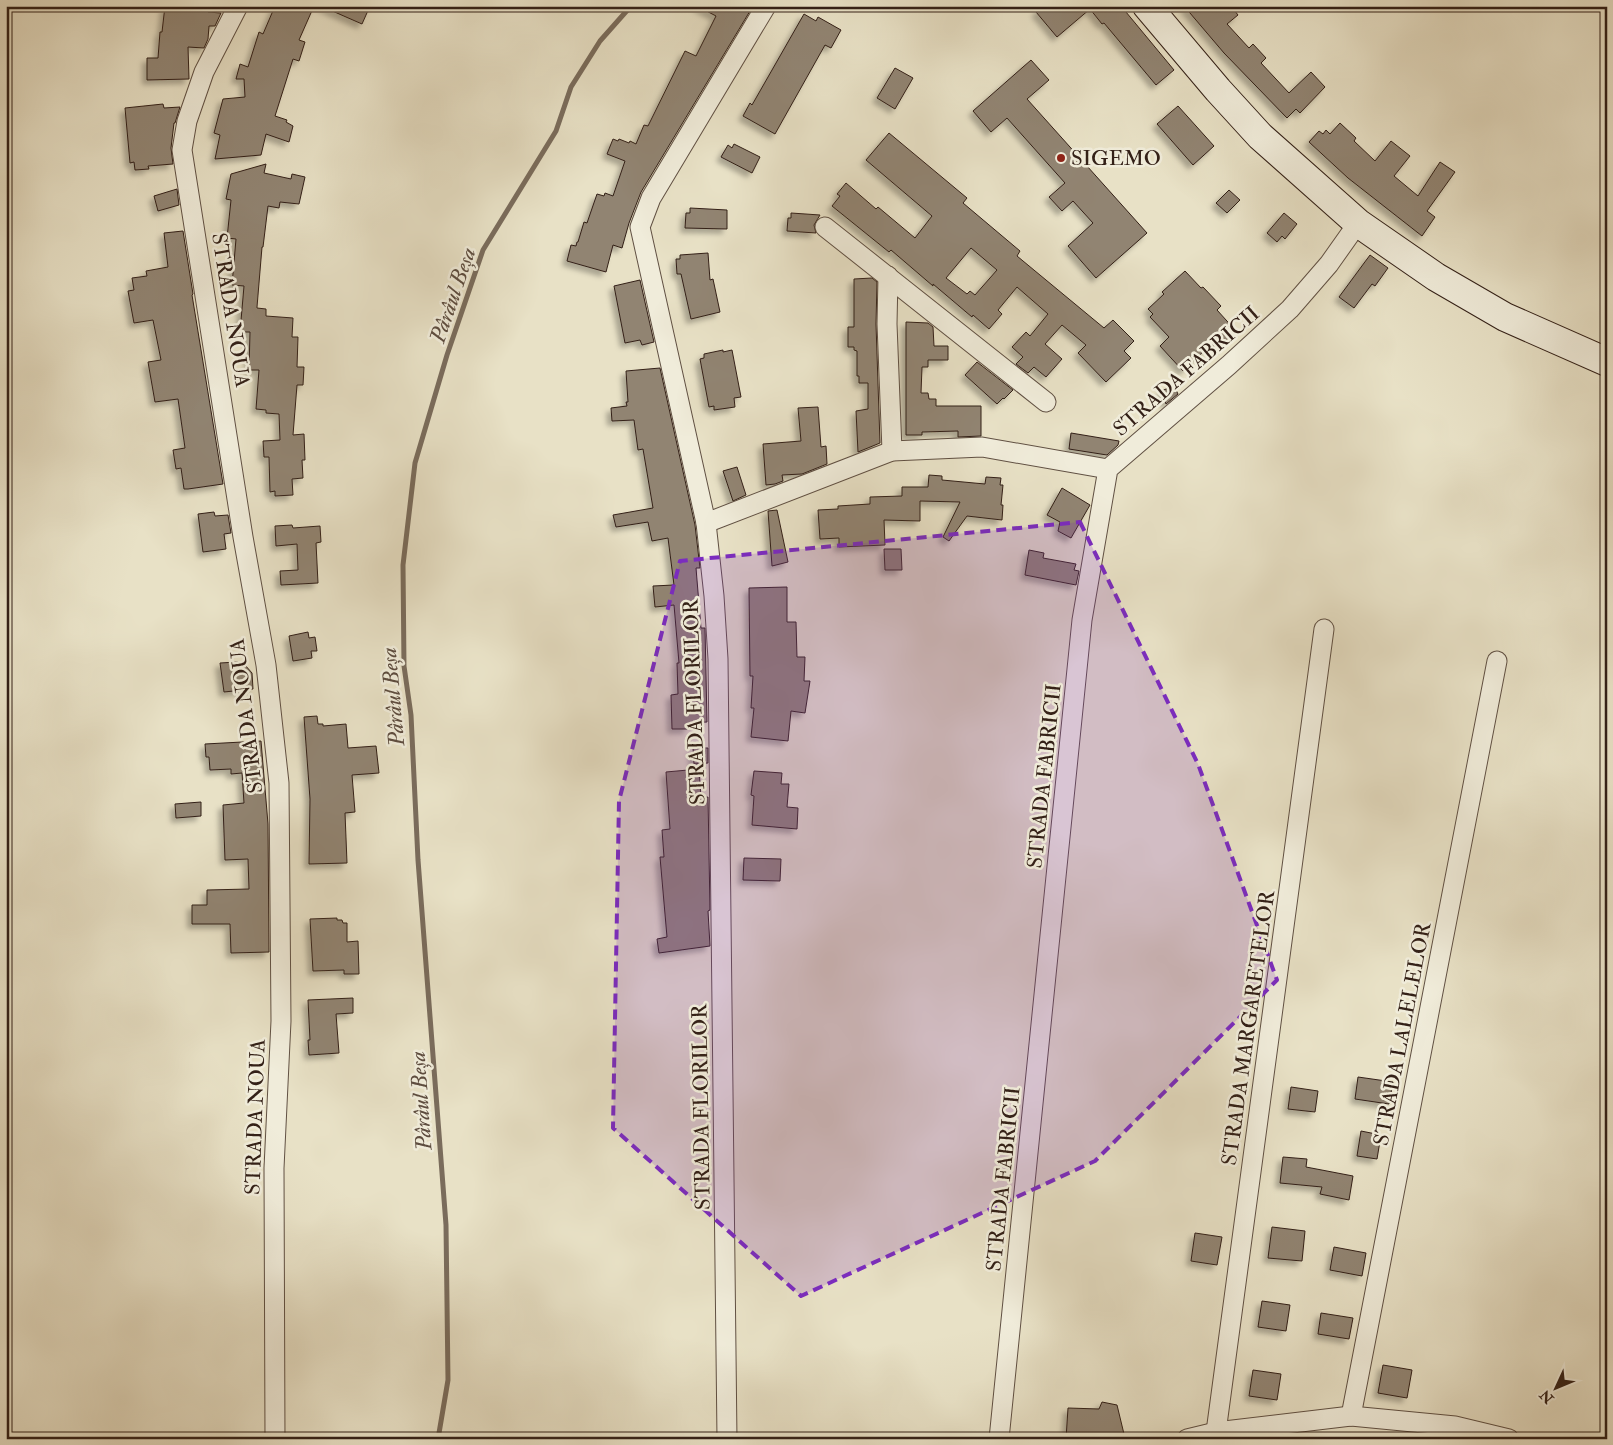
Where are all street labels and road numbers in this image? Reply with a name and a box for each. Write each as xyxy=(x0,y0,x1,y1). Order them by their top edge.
street label: STRADA NOUA xyxy=(205,231,256,389)
street label: STRADA FABRICII xyxy=(1108,300,1265,442)
street label: STRADA FLORILOR xyxy=(677,598,712,805)
street label: STRADA NOUA xyxy=(224,637,269,795)
street label: STRADA FABRICII xyxy=(1021,682,1068,870)
street label: STRADA MARGARETELOR xyxy=(1216,888,1281,1167)
street label: STRADA LALELELOR xyxy=(1368,919,1438,1148)
street label: STRADA FLORILOR xyxy=(686,1003,717,1210)
street label: STRADA NOUA xyxy=(239,1039,272,1195)
street label: STRADA FABRICII xyxy=(980,1085,1027,1273)

